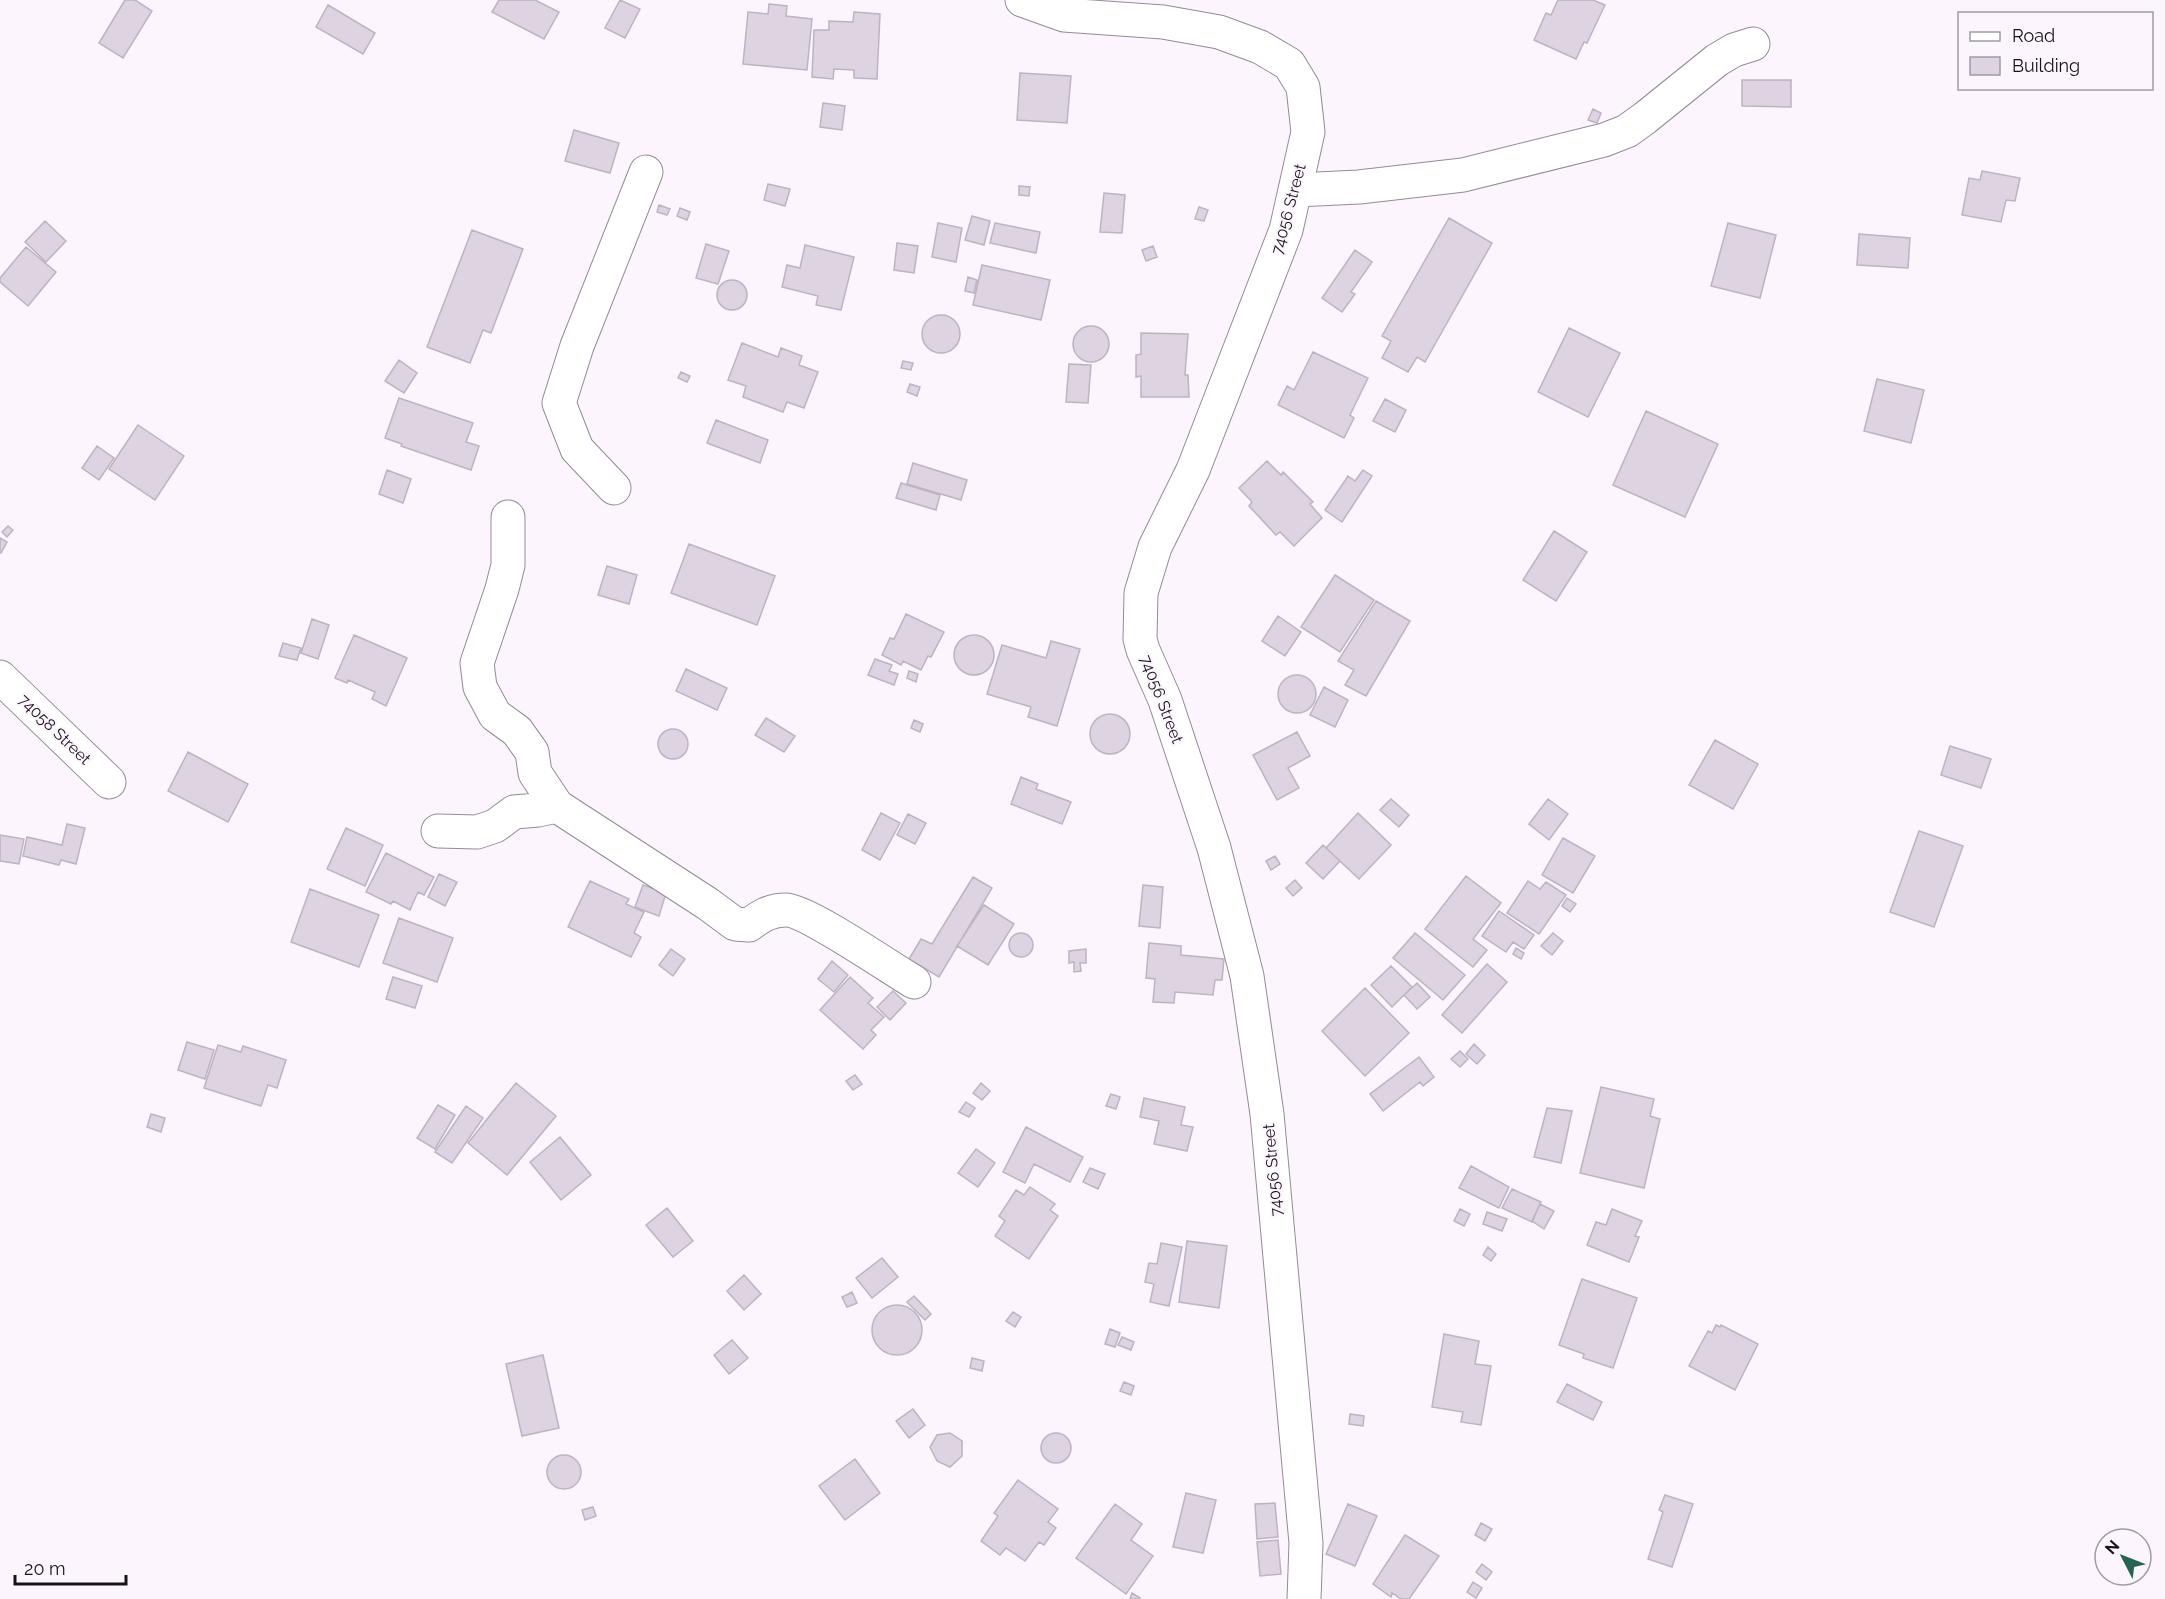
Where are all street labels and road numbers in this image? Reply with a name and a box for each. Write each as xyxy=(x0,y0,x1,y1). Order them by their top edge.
street label: 74056 Street xyxy=(1267,161,1310,257)
street label: 74056 Street xyxy=(1136,652,1187,747)
street label: 74058 Street xyxy=(15,690,95,769)
street label: 74056 Street xyxy=(1259,1122,1286,1217)

